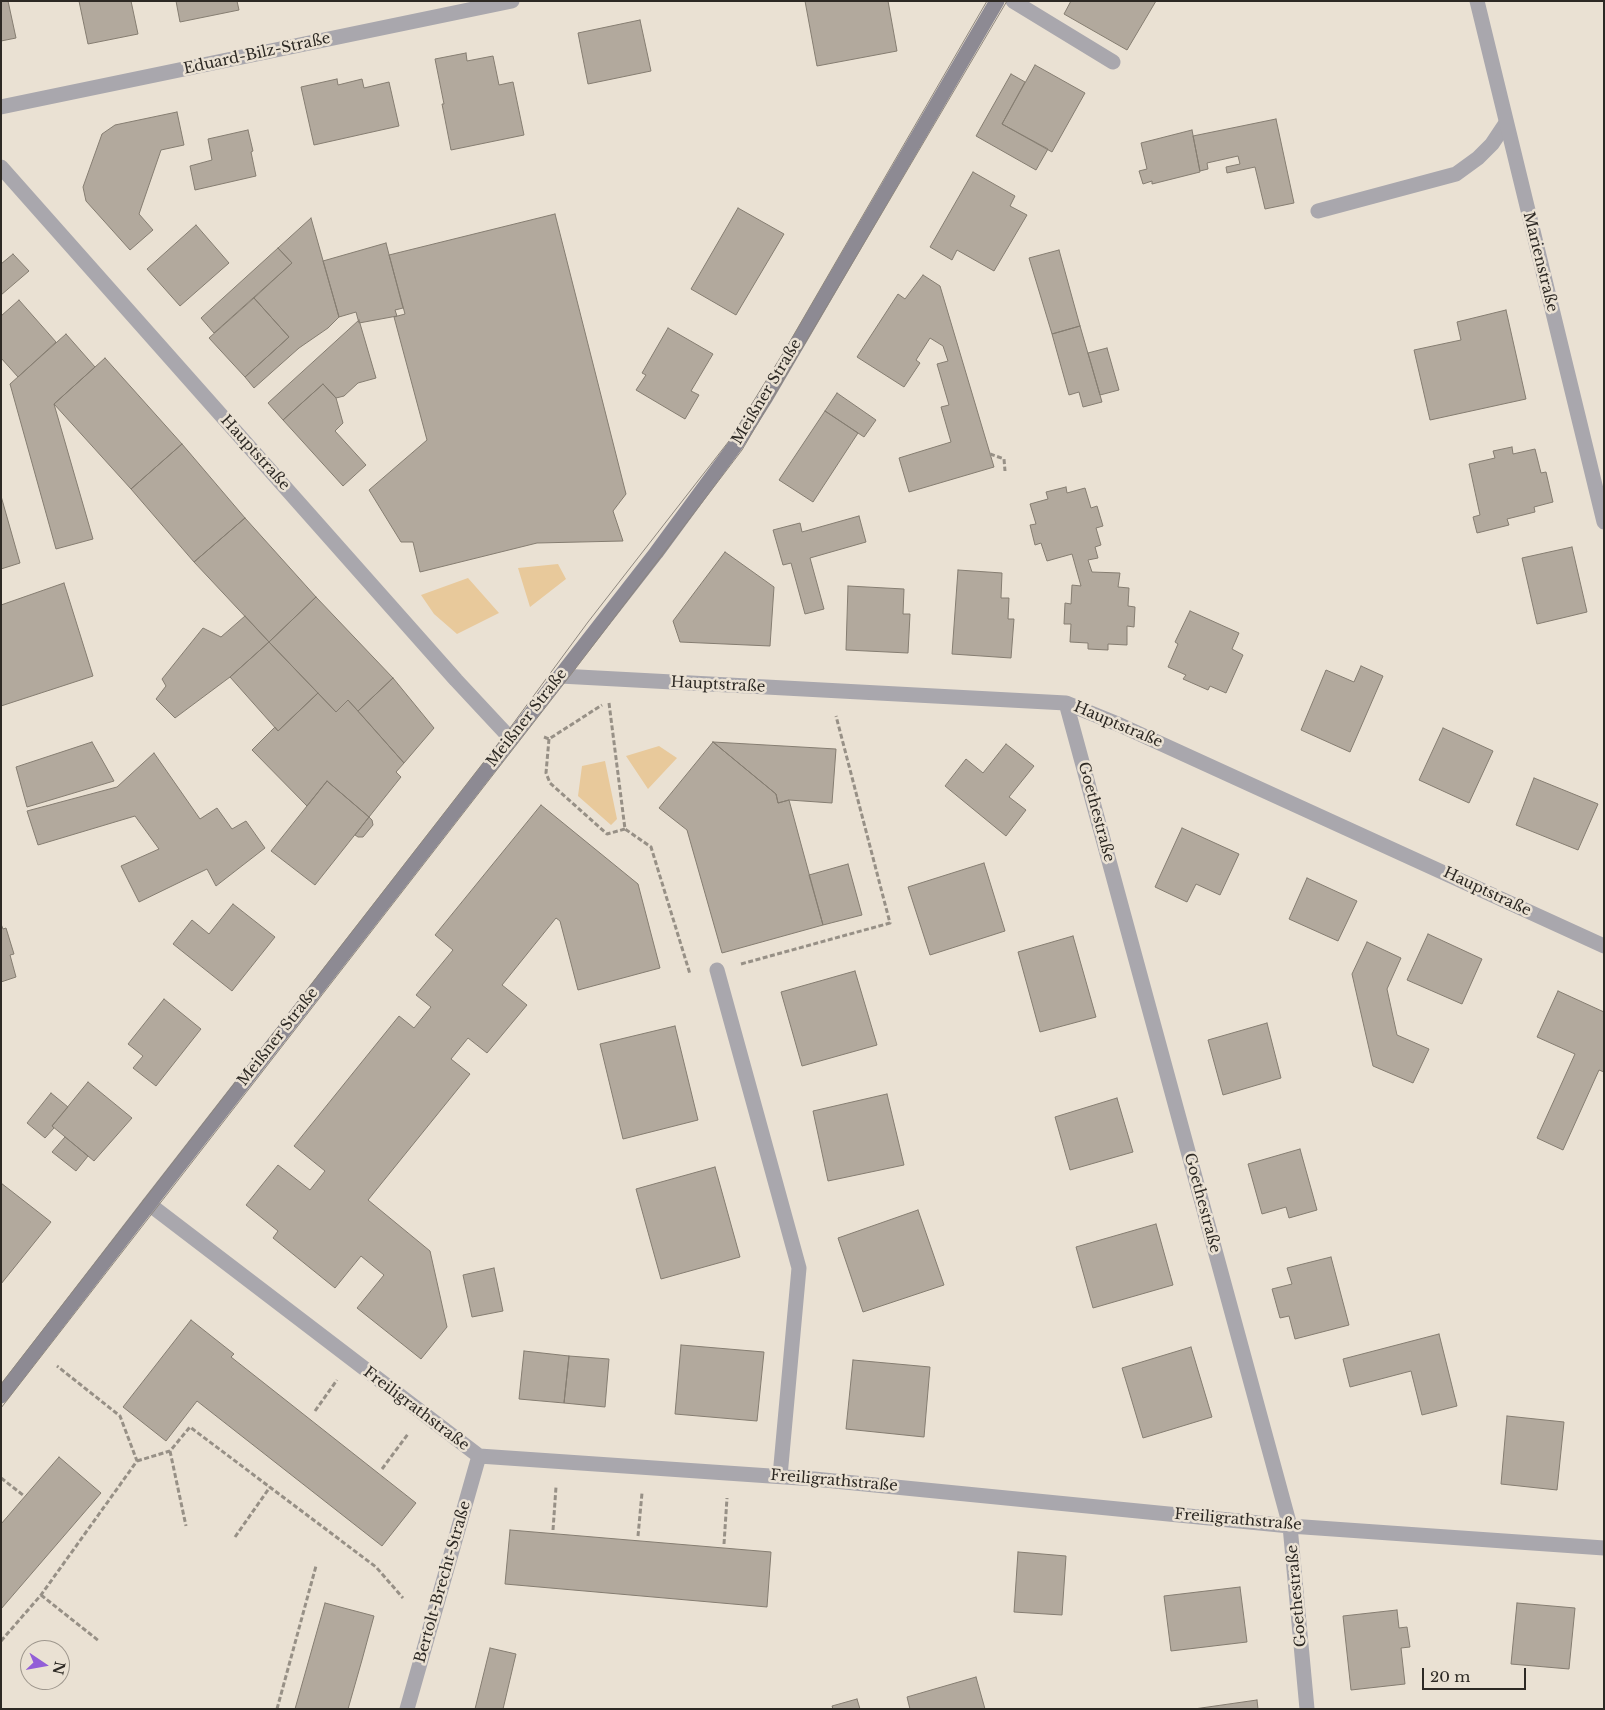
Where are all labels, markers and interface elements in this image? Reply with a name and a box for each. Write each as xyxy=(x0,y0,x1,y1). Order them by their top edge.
street label: Eduard-Bilz-Straße xyxy=(182,30,332,78)
street label: Marienstraße xyxy=(1519,210,1561,314)
street label: Meißner Straße xyxy=(728,336,806,448)
street label: Hauptstraße xyxy=(217,412,293,494)
street label: Meißner Straße xyxy=(483,665,571,771)
street label: Hauptstraße xyxy=(670,674,766,696)
street label: Hauptstraße xyxy=(1071,698,1165,752)
street label: Goethestraße xyxy=(1074,760,1118,864)
street label: Hauptstraße xyxy=(1440,864,1534,920)
street label: Meißner Straße xyxy=(234,984,322,1090)
street label: Goethestraße xyxy=(1180,1151,1224,1255)
street label: Freiligrathstraße xyxy=(360,1363,472,1455)
street label: Freiligrathstraße xyxy=(770,1466,898,1496)
street label: Bertolt-Brecht-Straße xyxy=(411,1499,475,1665)
street label: Freiligrathstraße xyxy=(1174,1505,1302,1535)
street label: Goethestraße xyxy=(1284,1544,1310,1648)
north arrow xyxy=(20,1640,70,1690)
scale bar xyxy=(1425,1658,1529,1690)
text: N xyxy=(49,1660,69,1676)
text: 20 m xyxy=(1430,1667,1470,1686)

